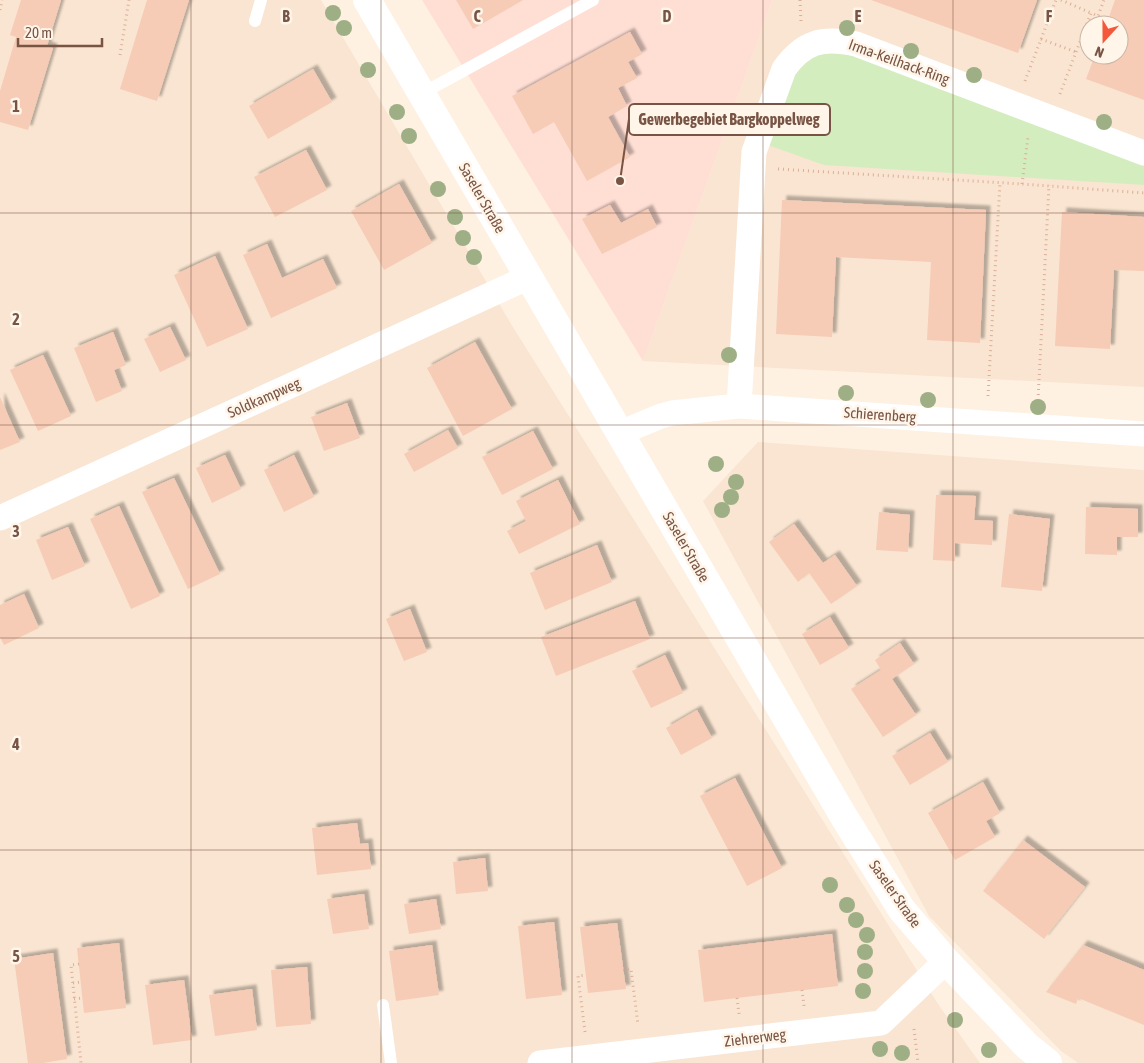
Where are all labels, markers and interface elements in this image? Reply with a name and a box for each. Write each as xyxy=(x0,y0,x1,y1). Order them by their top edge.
text: B xyxy=(282,7,290,25)
text: C xyxy=(473,7,481,25)
text: D xyxy=(663,7,672,25)
text: E xyxy=(855,7,862,25)
text: F xyxy=(1046,7,1053,25)
scale bar xyxy=(18,15,101,47)
north arrow xyxy=(1079,15,1129,65)
text: 20 m xyxy=(25,24,52,41)
street label: Irma-Keilhack-Ring xyxy=(847,35,952,88)
text: N xyxy=(1093,43,1106,61)
text: 1 xyxy=(12,97,20,115)
callout: Gewerbegebiet Bargkoppelweg xyxy=(629,104,830,135)
text: Gewerbegebiet Bargkoppelweg xyxy=(638,110,820,128)
street label: Saseler Straße xyxy=(456,160,509,236)
text: 2 xyxy=(12,310,20,328)
street label: Soldkampweg xyxy=(225,374,303,421)
street label: Schierenberg xyxy=(843,404,917,426)
street label: Saseler Straße xyxy=(660,509,713,585)
text: 3 xyxy=(12,522,20,540)
text: 4 xyxy=(11,735,20,753)
street label: Saseler Straße xyxy=(866,857,925,931)
text: 5 xyxy=(12,947,20,965)
street label: Ziehrerweg xyxy=(723,1025,787,1050)

